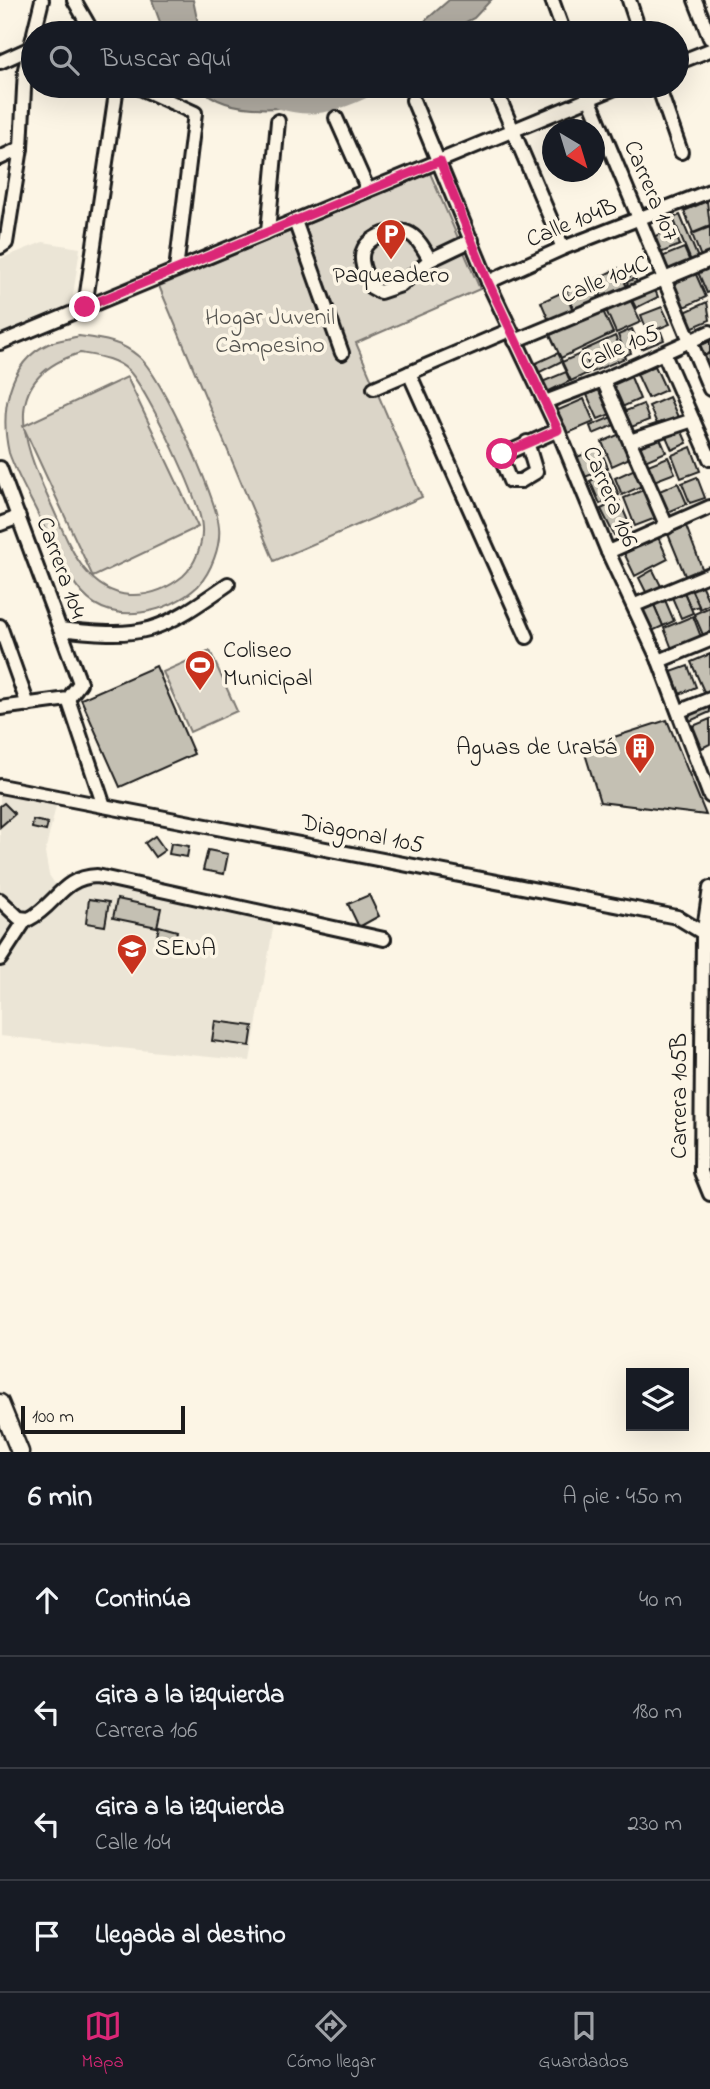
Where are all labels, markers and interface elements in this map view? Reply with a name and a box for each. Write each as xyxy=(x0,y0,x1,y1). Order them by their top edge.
search box xyxy=(21,21,689,98)
icon: search xyxy=(45,41,83,79)
text: Buscar aquí xyxy=(101,41,231,79)
north arrow xyxy=(542,119,605,182)
street label: Carrera 107 xyxy=(613,135,687,247)
street label: Calle 104B xyxy=(521,190,623,258)
parking icon: Paqueadero xyxy=(374,217,408,261)
street label: Calle 104C xyxy=(556,248,654,314)
place label: Paqueadero xyxy=(333,259,449,294)
route end xyxy=(69,291,100,322)
park label: Hogar Juvenil Campesino xyxy=(205,301,335,364)
street label: Calle 105 xyxy=(575,317,665,381)
route start xyxy=(486,438,517,469)
street label: Carrera 106 xyxy=(572,441,646,553)
street label: Carrera 104 xyxy=(25,512,95,624)
place label: Coliseo Municipal xyxy=(223,634,312,697)
sports icon: Coliseo Municipal xyxy=(183,648,217,692)
place label: Aguas de Urabá xyxy=(456,731,617,766)
building icon: Aguas de Urabá xyxy=(623,731,657,775)
street label: Diagonal 105 xyxy=(296,806,427,864)
school or university icon: SENA xyxy=(115,932,149,976)
place label: SENA xyxy=(155,932,216,967)
street label: Carrera 105B xyxy=(663,1033,698,1159)
map controls xyxy=(626,1368,689,1431)
button: layers xyxy=(626,1368,689,1431)
scale bar xyxy=(21,1403,186,1435)
text: 100 m xyxy=(32,1404,74,1431)
text: 6 min xyxy=(28,1476,92,1520)
text: A pie · 450 m xyxy=(563,1481,682,1514)
icon: ahead xyxy=(28,1581,66,1619)
text: Continúa xyxy=(95,1581,191,1619)
text: 40 m xyxy=(639,1584,682,1617)
text: Gira a la izquierda xyxy=(95,1677,284,1715)
icon: left xyxy=(28,1693,66,1731)
text: 180 m xyxy=(633,1696,682,1729)
text: Carrera 106 xyxy=(95,1715,197,1748)
text: Gira a la izquierda xyxy=(95,1789,284,1827)
icon: left xyxy=(28,1805,66,1843)
text: 230 m xyxy=(628,1808,682,1841)
text: Calle 104 xyxy=(95,1827,171,1860)
icon: arrive xyxy=(28,1917,66,1955)
text: Llegada al destino xyxy=(95,1917,286,1955)
tab: Mapa xyxy=(81,2007,124,2076)
tab: Cómo llegar xyxy=(287,2007,376,2076)
tab: Guardados xyxy=(539,2007,629,2076)

